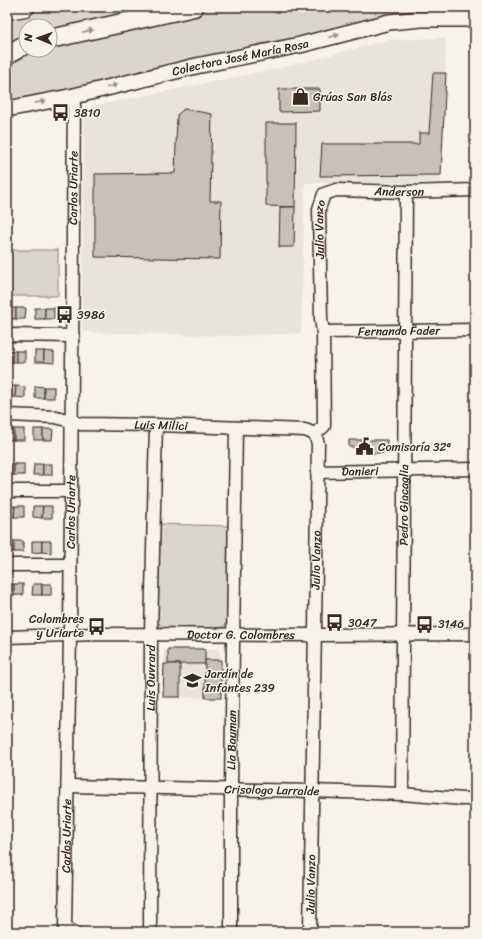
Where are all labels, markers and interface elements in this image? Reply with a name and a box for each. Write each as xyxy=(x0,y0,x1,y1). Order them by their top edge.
north arrow xyxy=(18,18,58,58)
one-way arrow xyxy=(82,27,94,33)
street label: Colectora José María Rosa xyxy=(170,32,311,83)
text: N xyxy=(19,33,38,43)
one-way arrow xyxy=(328,33,340,39)
one-way arrow xyxy=(105,83,118,89)
place label: Grúas San Blás xyxy=(313,86,393,108)
shop icon: Grúas San Blás xyxy=(290,87,310,107)
one-way arrow xyxy=(34,99,46,105)
place label: 3810 xyxy=(74,102,101,124)
bus stop icon: 3810 xyxy=(51,103,71,123)
street label: Carlos Uriarte xyxy=(62,151,85,225)
street label: Anderson xyxy=(373,180,425,203)
street label: Julio Vanzo xyxy=(308,197,332,260)
place label: 3986 xyxy=(77,304,105,326)
bus stop icon: 3986 xyxy=(54,305,74,325)
street label: Fernando Fader xyxy=(358,319,441,343)
street label: Luis Milici xyxy=(134,414,189,437)
place label: Comisaría 32ª xyxy=(378,436,452,458)
public building icon: Comisaría 32ª xyxy=(355,437,375,457)
street label: Danieri xyxy=(341,460,379,483)
street label: Pedro Giacaglia xyxy=(393,464,415,546)
street label: Carlos Uriarte xyxy=(60,475,82,549)
street label: Julio Vanzo xyxy=(305,530,328,591)
place label: Colombres y Uriarte xyxy=(29,608,84,644)
place label: 3047 xyxy=(348,612,378,634)
bus stop icon: 3047 xyxy=(325,613,345,633)
place label: 3146 xyxy=(438,613,464,635)
bus stop icon: 3146 xyxy=(415,614,435,634)
bus stop icon: Colombres y Uriarte xyxy=(87,616,107,636)
street label: Doctor G. Colombres xyxy=(187,623,295,646)
street label: Luis Ouvrard xyxy=(140,644,162,711)
place label: Jardín de Infantes 239 xyxy=(204,663,275,699)
school or university icon: Jardín de Infantes 239 xyxy=(182,671,202,691)
street label: Lia Bauman xyxy=(220,709,243,770)
street label: Crisologo Larralde xyxy=(224,778,320,802)
street label: Carlos Uriarte xyxy=(55,799,78,873)
street label: Julio Vanzo xyxy=(299,854,322,915)

